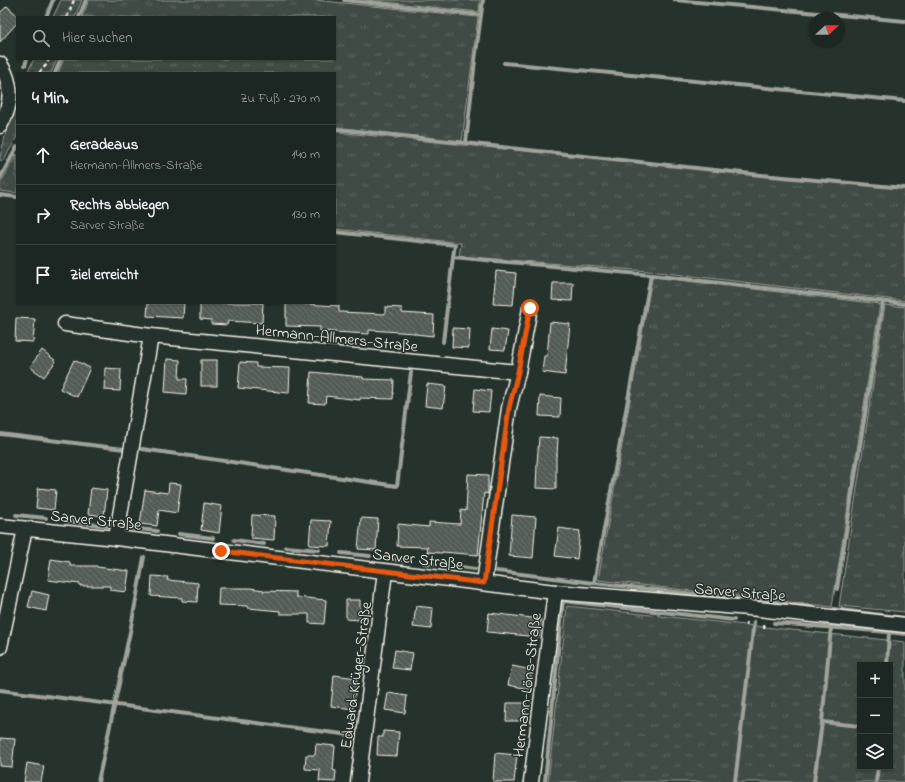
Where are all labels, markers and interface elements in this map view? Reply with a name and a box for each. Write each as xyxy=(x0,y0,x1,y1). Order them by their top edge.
north arrow xyxy=(809,12,845,48)
search box xyxy=(16,16,336,60)
icon: search xyxy=(30,27,52,49)
text: Hier suchen xyxy=(62,27,133,49)
text: 4 Min. xyxy=(32,86,68,111)
text: Zu Fuß · 270 m xyxy=(240,89,320,108)
text: Geradeaus xyxy=(70,134,138,156)
icon: ahead xyxy=(32,144,54,166)
text: 140 m xyxy=(292,145,320,164)
text: Hermann-Allmers-Straße xyxy=(70,156,202,175)
text: Rechts abbiegen xyxy=(70,194,169,216)
icon: right xyxy=(32,204,54,226)
text: 130 m xyxy=(292,205,320,224)
text: Sarver Straße xyxy=(70,216,144,235)
icon: arrive xyxy=(32,264,54,286)
text: Ziel erreicht xyxy=(70,264,138,286)
route start xyxy=(521,299,539,317)
street label: Hermann-Allmers-Straße xyxy=(254,319,420,360)
street label: Sarver Straße xyxy=(49,504,143,538)
route end xyxy=(212,542,230,560)
street label: Sarver Straße xyxy=(371,543,465,578)
street label: Sarver Straße xyxy=(693,577,787,609)
street label: Eduard-Krüger-Straße xyxy=(335,599,379,750)
street label: Hermann-Löns-Straße xyxy=(507,611,549,759)
map controls xyxy=(857,662,893,770)
button: + xyxy=(857,662,893,698)
button: − xyxy=(857,698,893,734)
button: layers xyxy=(857,734,893,770)

